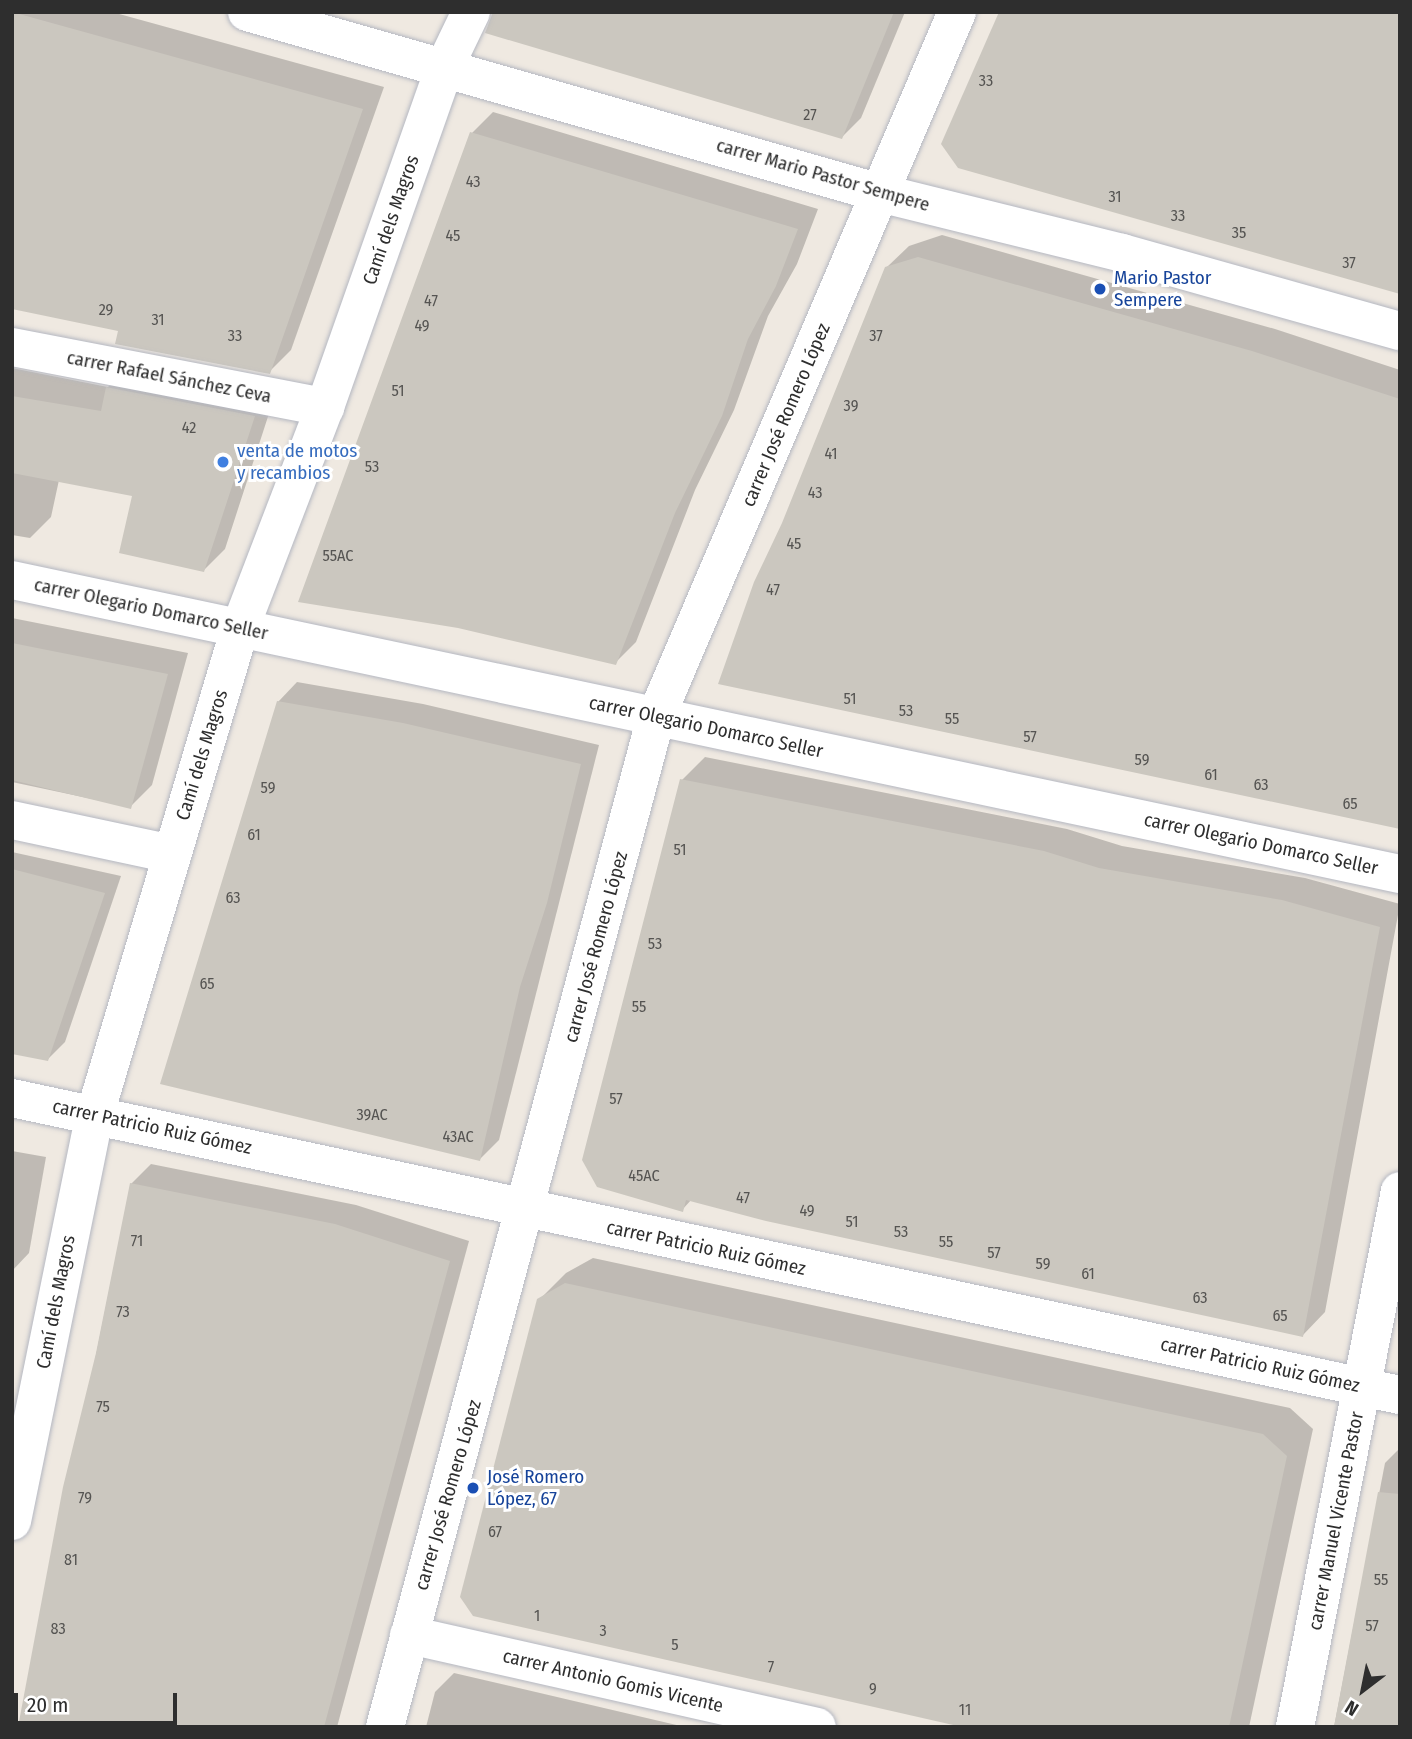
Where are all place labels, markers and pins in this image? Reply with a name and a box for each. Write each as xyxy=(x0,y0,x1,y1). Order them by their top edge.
place label: Mario Pastor Sempere xyxy=(1114,267,1211,311)
marker: Mario Pastor Sempere xyxy=(1092,281,1108,297)
place label: venta de motos y recambios xyxy=(237,440,357,484)
marker: venta de motos y recambios xyxy=(215,454,231,470)
place label: José Romero López, 67 xyxy=(487,1466,584,1510)
marker: José Romero López, 67 xyxy=(465,1480,481,1496)

